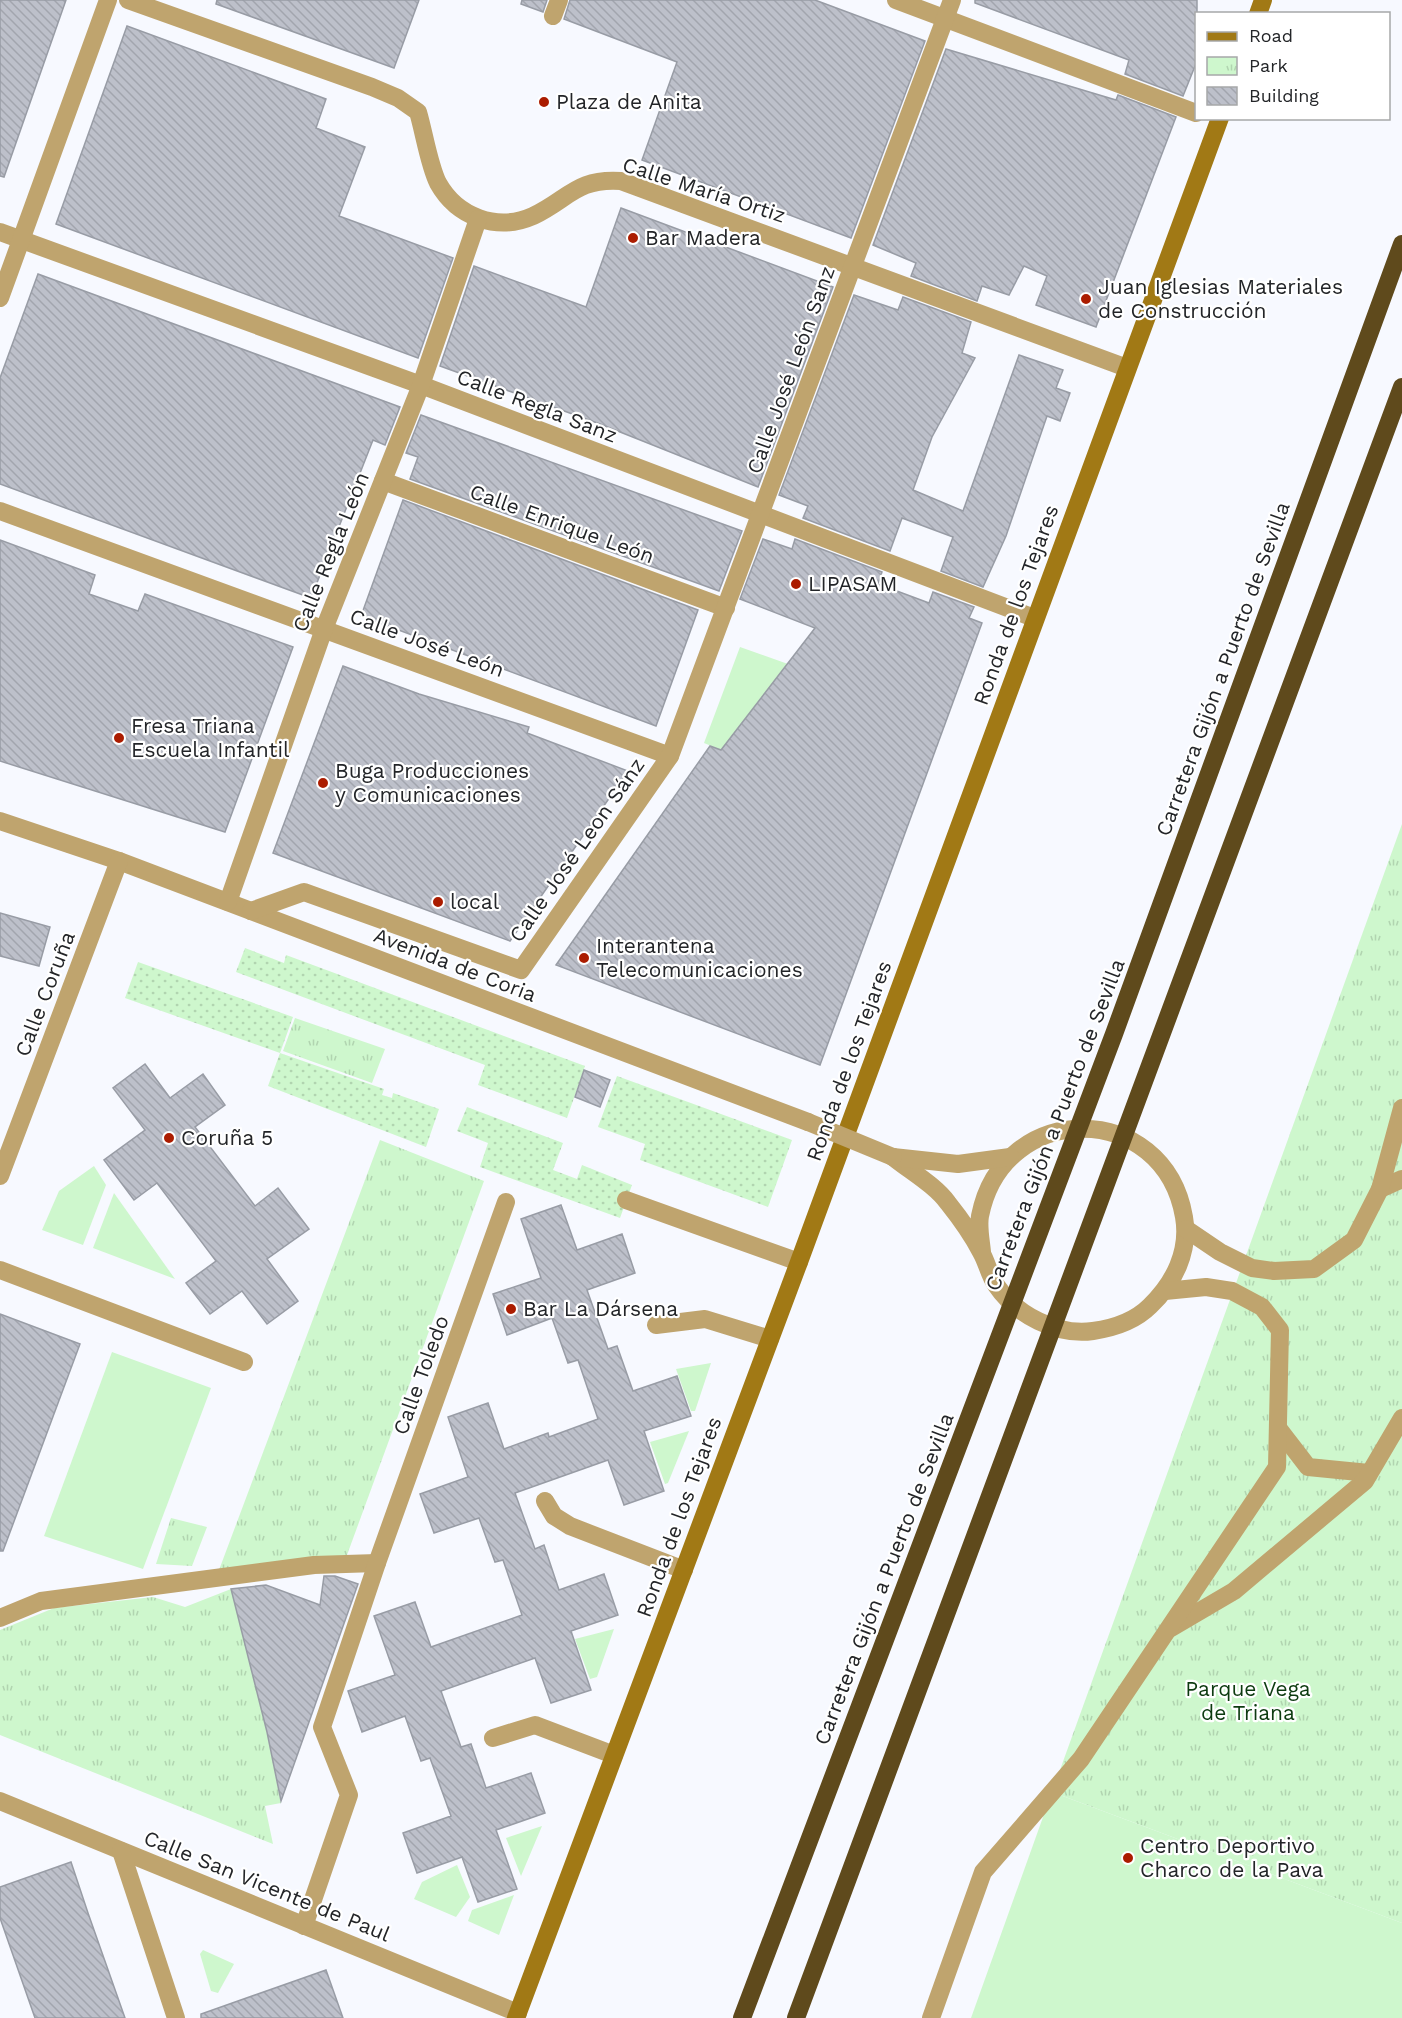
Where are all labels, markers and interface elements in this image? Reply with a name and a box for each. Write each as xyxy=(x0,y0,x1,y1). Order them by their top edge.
legend xyxy=(1195,12,1390,120)
text: Road xyxy=(1249,25,1293,46)
text: Park xyxy=(1249,55,1288,76)
text: Building xyxy=(1249,85,1319,106)
place label: Plaza de Anita xyxy=(556,89,702,114)
marker: Plaza de Anita xyxy=(537,95,551,109)
street label: Calle María Ortiz xyxy=(619,151,789,228)
place label: Bar Madera xyxy=(645,225,761,250)
marker: Bar Madera xyxy=(626,231,640,245)
street label: Calle José León Sanz xyxy=(741,263,840,477)
place label: Juan Iglesias Materiales de Construcción xyxy=(1098,274,1343,323)
marker: Juan Iglesias Materiales de Construcción xyxy=(1079,292,1093,306)
street label: Calle Regla Sanz xyxy=(453,363,621,448)
street label: Calle Regla León xyxy=(287,468,374,635)
street label: Calle Enrique León xyxy=(467,479,658,569)
street label: Carretera Gijón a Puerto de Sevilla xyxy=(1150,498,1295,839)
street label: Ronda de los Tejares xyxy=(968,501,1063,708)
place label: LIPASAM xyxy=(808,571,897,596)
marker: LIPASAM xyxy=(789,577,803,591)
street label: Calle José León xyxy=(347,603,508,682)
place label: Fresa Triana Escuela Infantil xyxy=(131,713,290,762)
marker: Fresa Triana Escuela Infantil xyxy=(112,731,126,745)
street label: Calle José Leon Sánz xyxy=(504,753,650,947)
place label: Buga Producciones y Comunicaciones xyxy=(335,758,529,807)
marker: Buga Producciones y Comunicaciones xyxy=(316,776,330,790)
place label: local xyxy=(450,889,500,914)
marker: local xyxy=(431,895,445,909)
street label: Avenida de Coria xyxy=(370,922,540,1007)
street label: Calle Coruña xyxy=(9,928,80,1060)
place label: Interantena Telecomunicaciones xyxy=(596,933,803,982)
marker: Interantena Telecomunicaciones xyxy=(577,951,591,965)
street label: Carretera Gijón a Puerto de Sevilla xyxy=(979,955,1130,1294)
street label: Ronda de los Tejares xyxy=(801,957,896,1164)
place label: Coruña 5 xyxy=(181,1125,273,1150)
marker: Coruña 5 xyxy=(162,1131,176,1145)
place label: Bar La Dársena xyxy=(523,1296,678,1321)
marker: Bar La Dársena xyxy=(504,1302,518,1316)
street label: Calle Toledo xyxy=(387,1312,454,1438)
street label: Carretera Gijón a Puerto de Sevilla xyxy=(808,1409,959,1748)
street label: Ronda de los Tejares xyxy=(631,1413,726,1620)
park label: Parque Vega de Triana xyxy=(1185,1676,1311,1725)
street label: Calle San Vicente de Paul xyxy=(140,1825,395,1947)
place label: Centro Deportivo Charco de la Pava xyxy=(1140,1833,1323,1882)
marker: Centro Deportivo Charco de la Pava xyxy=(1121,1851,1135,1865)

